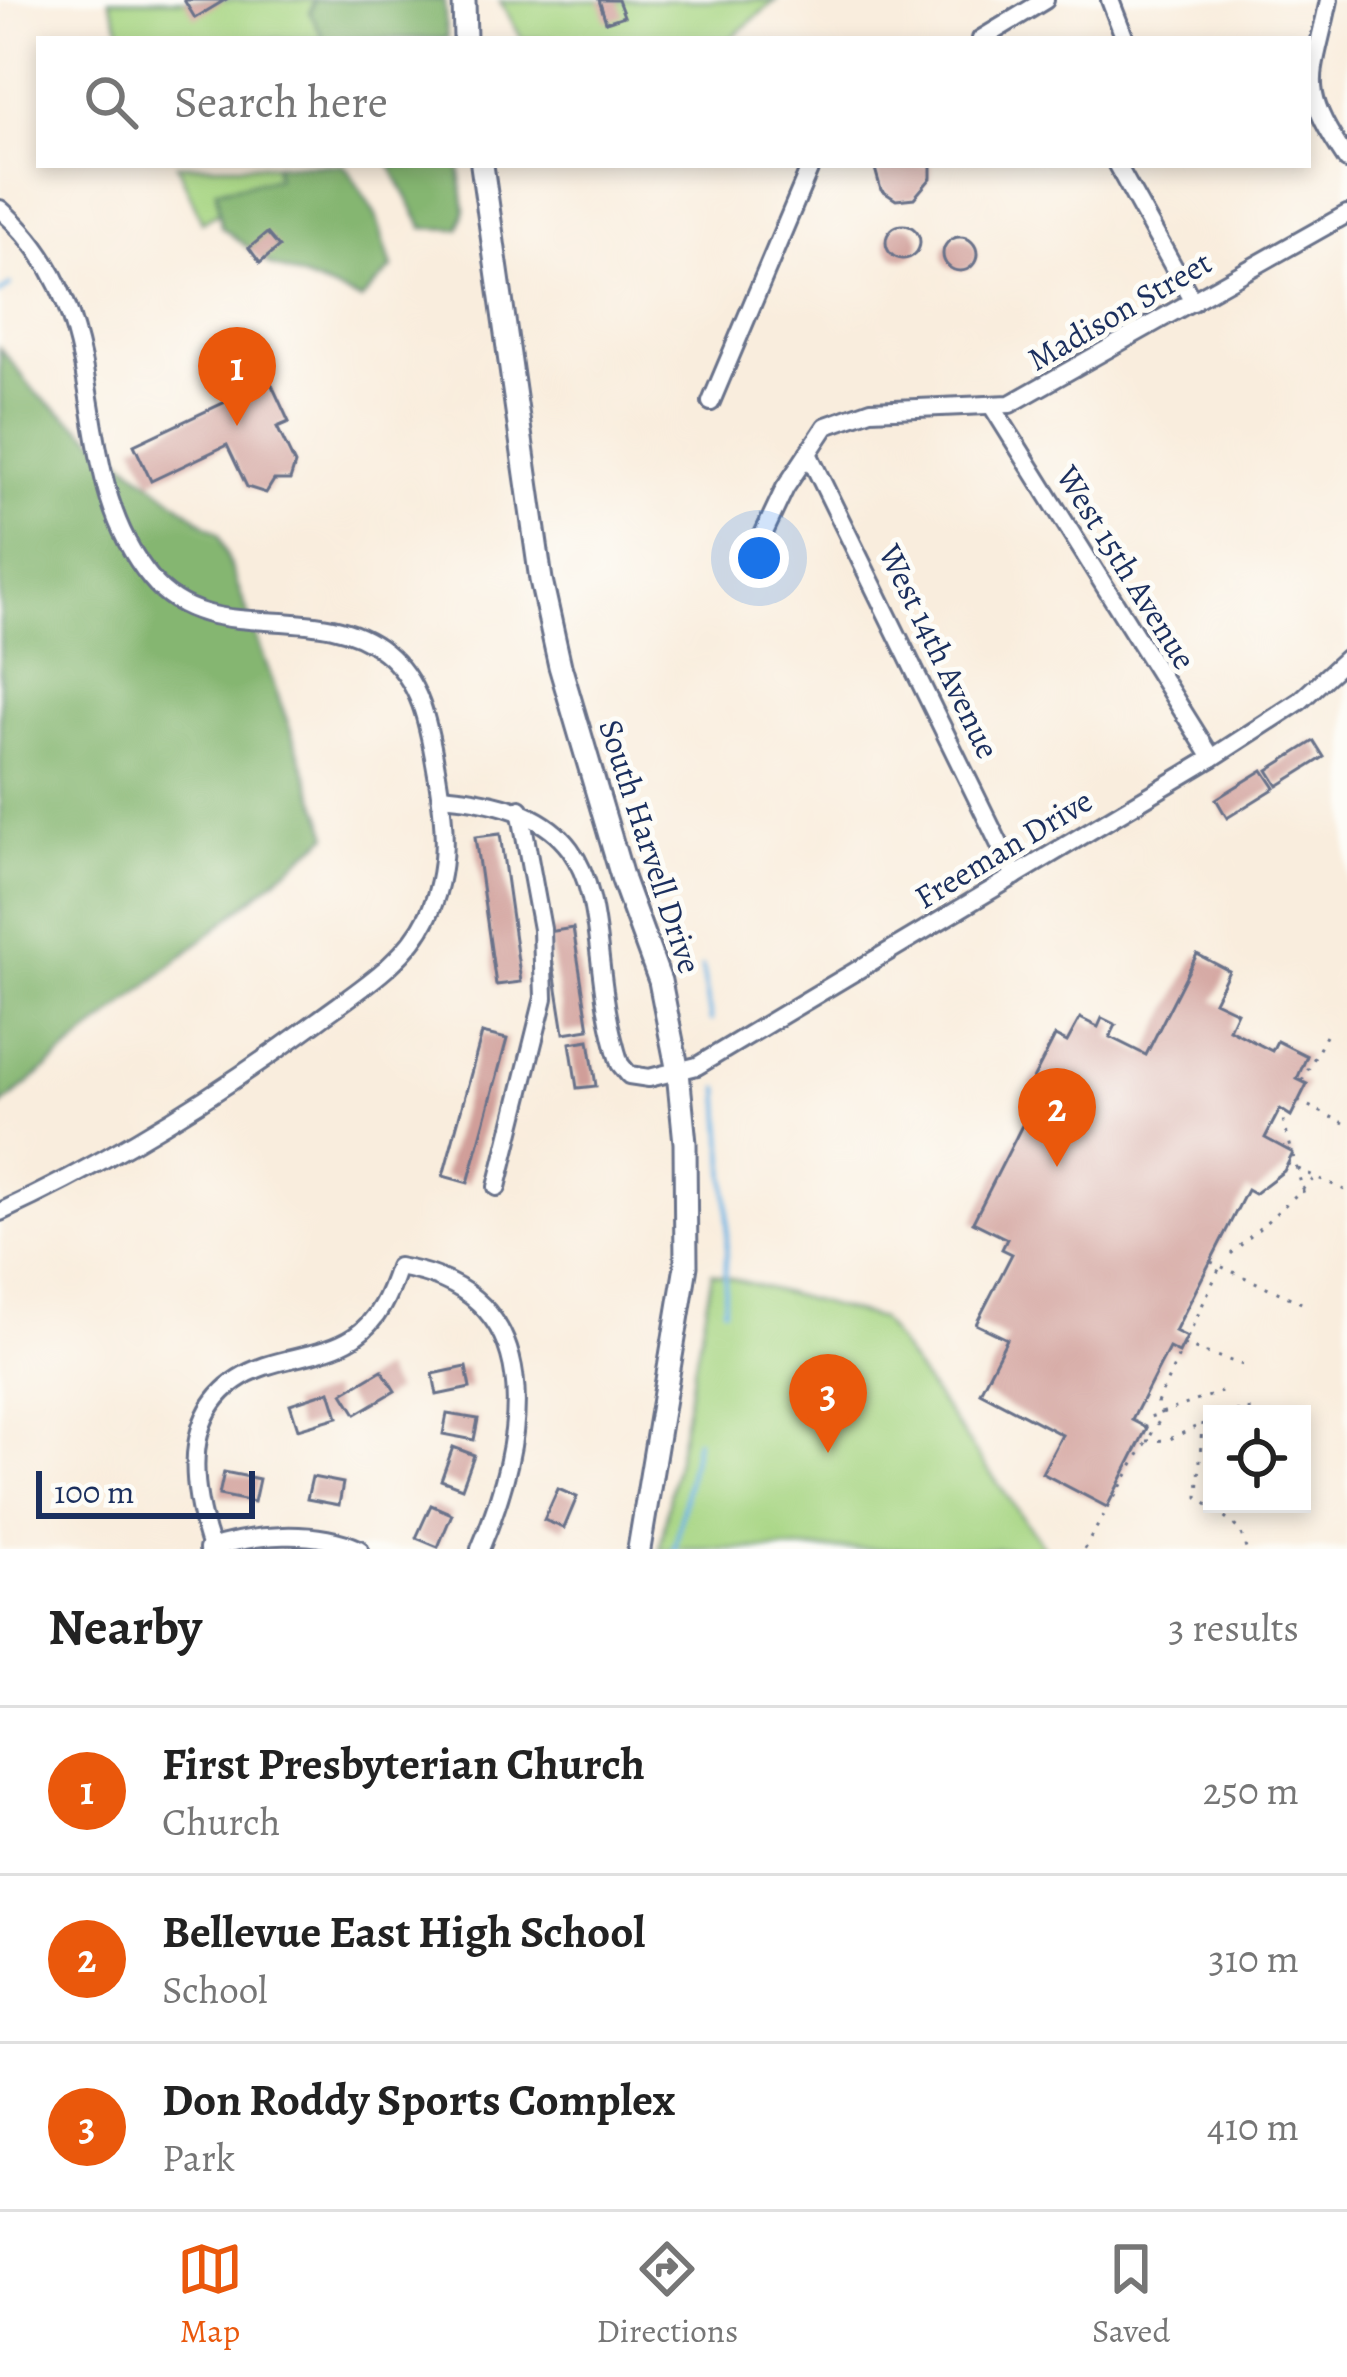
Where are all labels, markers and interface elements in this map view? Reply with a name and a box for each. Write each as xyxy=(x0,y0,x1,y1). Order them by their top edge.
search box xyxy=(36,36,1311,168)
icon: search xyxy=(78,69,144,135)
text: Search here xyxy=(174,71,388,133)
street label: Madison Street xyxy=(1019,240,1220,381)
pin: 1 xyxy=(198,327,276,426)
street label: West 15th Avenue xyxy=(1045,456,1207,678)
your location xyxy=(729,528,789,588)
street label: West 14th Avenue xyxy=(868,536,1011,766)
street label: South Harvell Drive xyxy=(588,713,713,979)
street label: Freeman Drive xyxy=(906,778,1100,919)
pin: 2 xyxy=(1018,1068,1096,1167)
pin: 3 xyxy=(789,1354,867,1453)
map controls xyxy=(1203,1405,1311,1513)
button: locate xyxy=(1203,1405,1311,1513)
scale bar xyxy=(36,1465,255,1518)
text: 100 m xyxy=(54,1469,134,1514)
text: Nearby xyxy=(48,1592,202,1662)
text: 3 results xyxy=(1168,1601,1299,1654)
text: First Presbyterian Church xyxy=(162,1733,645,1795)
text: 1 xyxy=(80,1764,94,1817)
text: 250 m xyxy=(1203,1764,1299,1817)
text: Church xyxy=(162,1795,280,1848)
text: Bellevue East High School xyxy=(162,1901,645,1963)
text: 2 xyxy=(78,1932,96,1985)
text: 310 m xyxy=(1208,1932,1299,1985)
text: School xyxy=(162,1963,268,2016)
text: Don Roddy Sports Complex xyxy=(162,2069,675,2131)
text: 3 xyxy=(79,2100,95,2153)
text: 410 m xyxy=(1207,2100,1299,2153)
text: Park xyxy=(162,2131,235,2184)
tab: Map xyxy=(177,2236,243,2353)
tab: Directions xyxy=(597,2236,738,2353)
tab: Saved xyxy=(1092,2236,1170,2353)

